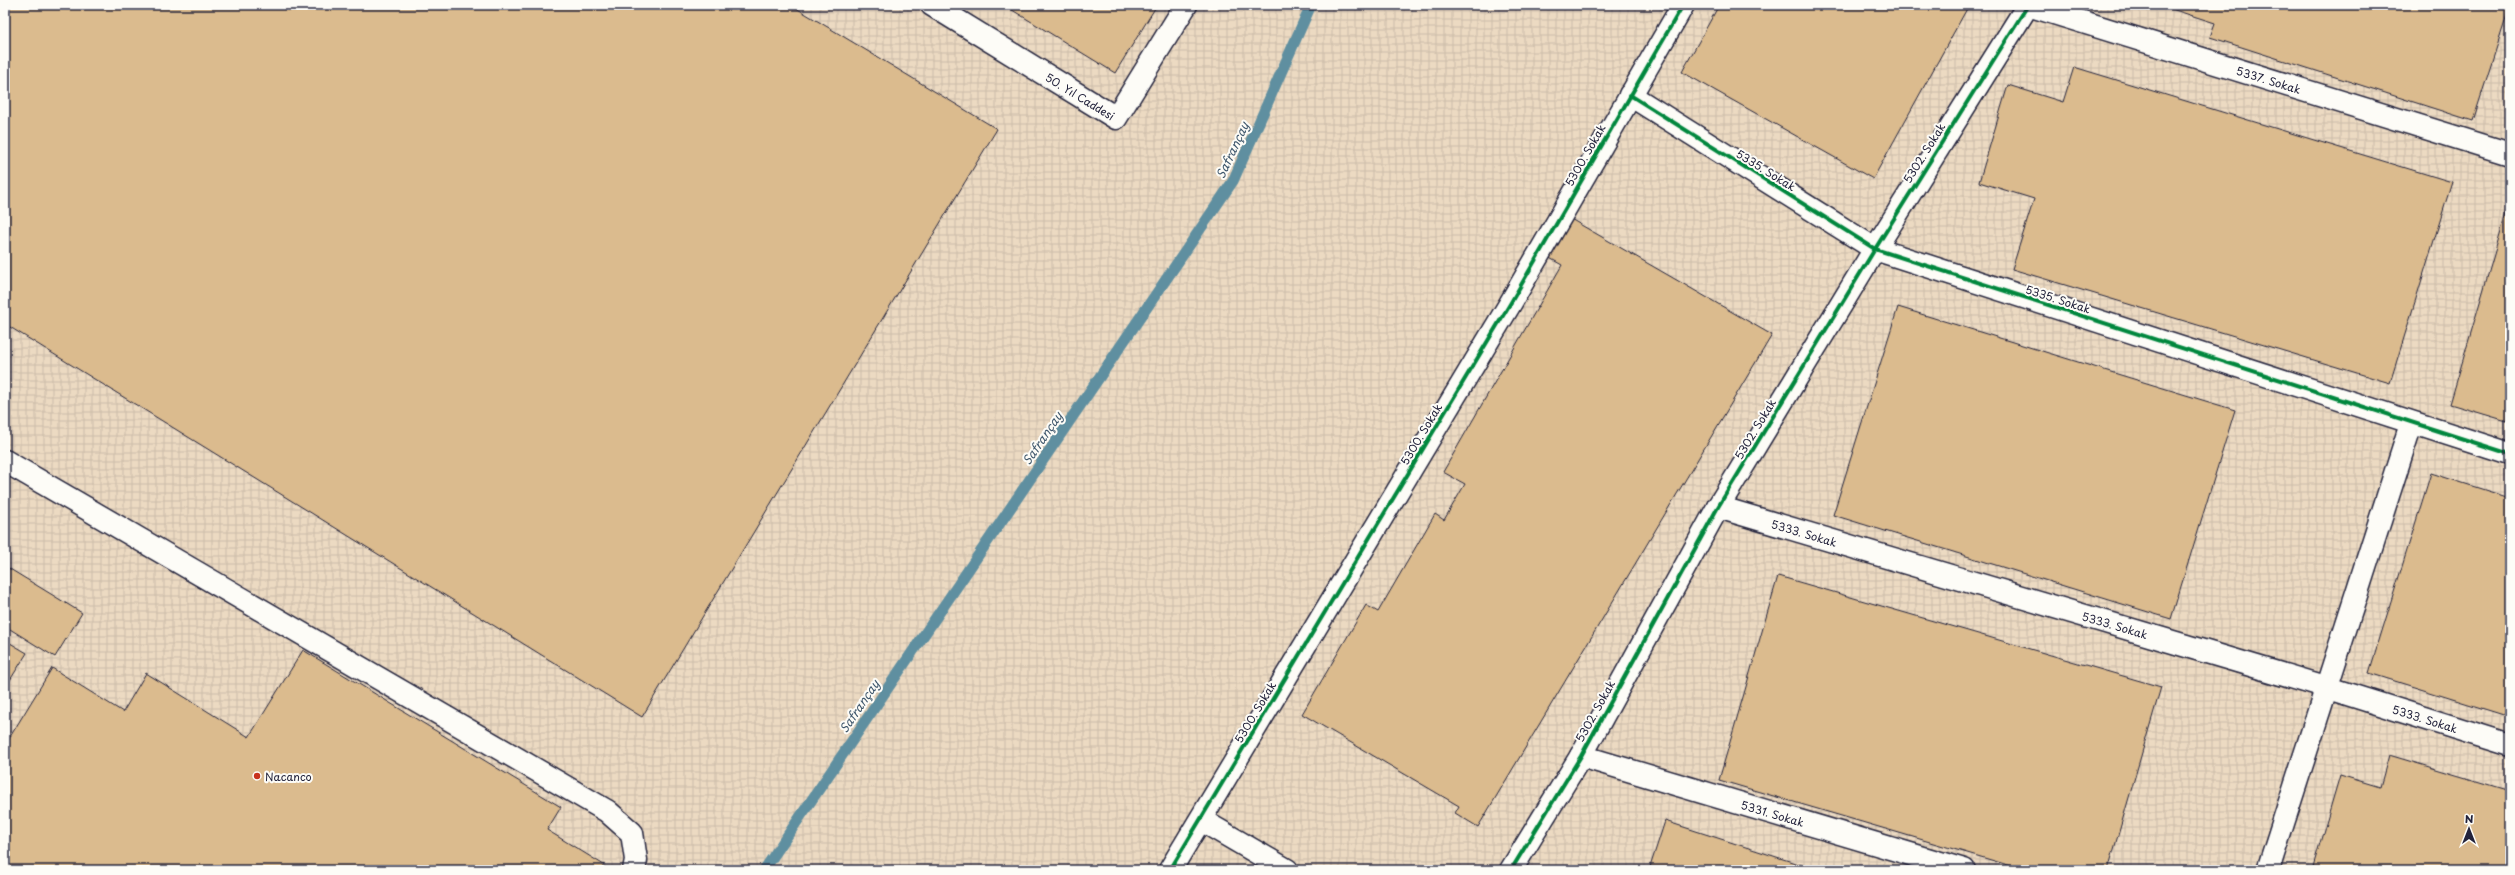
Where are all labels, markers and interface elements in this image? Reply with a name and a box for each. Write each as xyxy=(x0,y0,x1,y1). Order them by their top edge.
street label: 5337. Sokak xyxy=(2234,61,2304,98)
street label: 50. Yıl Caddesi xyxy=(1042,68,1118,124)
water label: Safrançay xyxy=(1211,118,1253,181)
street label: 5302. Sokak xyxy=(1899,119,1950,186)
street label: 5300. Sokak xyxy=(1560,120,1610,189)
street label: 5335. Sokak xyxy=(1733,145,1800,195)
street label: 5335. Sokak xyxy=(2023,280,2093,318)
street label: 5302. Sokak xyxy=(1730,395,1780,463)
street label: 5300. Sokak xyxy=(1396,399,1446,468)
water label: Safrançay xyxy=(1018,407,1067,468)
street label: 5333. Sokak xyxy=(1769,515,1840,551)
street label: 5333. Sokak xyxy=(2080,607,2150,643)
water label: Safrançay xyxy=(835,675,884,736)
street label: 5302. Sokak xyxy=(1571,676,1619,745)
street label: 5300. Sokak xyxy=(1230,677,1280,746)
street label: 5333. Sokak xyxy=(2390,700,2461,737)
place label: Nacanco xyxy=(265,768,312,785)
marker: Nacanco xyxy=(252,771,262,781)
street label: 5331. Sokak xyxy=(1739,796,1807,831)
north arrow xyxy=(2449,809,2489,849)
text: N xyxy=(2465,810,2474,827)

